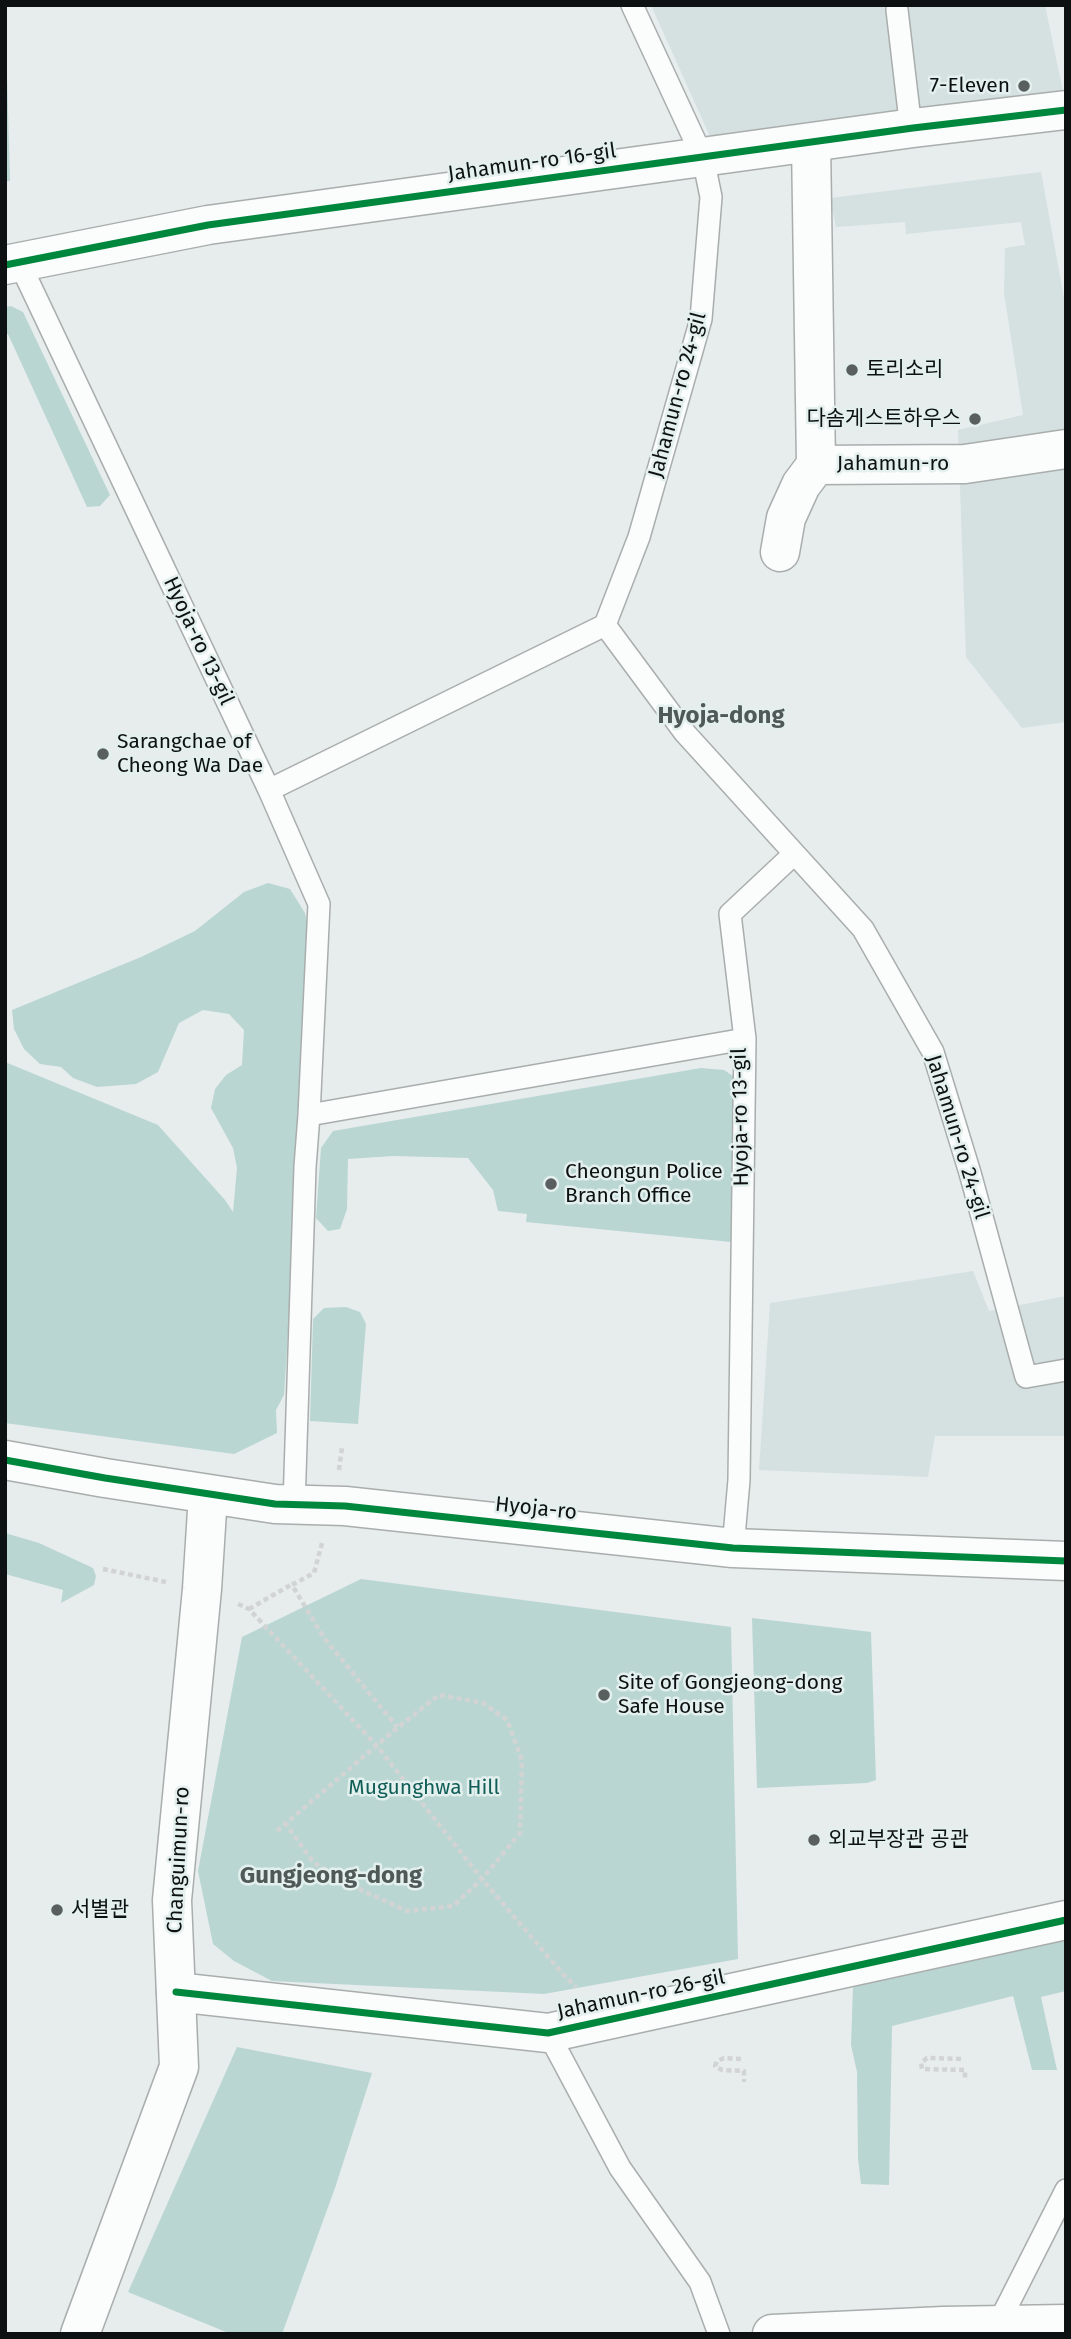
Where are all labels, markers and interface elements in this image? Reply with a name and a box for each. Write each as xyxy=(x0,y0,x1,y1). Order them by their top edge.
place label: 7-Eleven xyxy=(930,73,1010,99)
marker: 7-Eleven xyxy=(1016,78,1032,94)
street label: Jahamun-ro 16-gil xyxy=(446,139,618,187)
street label: Jahamun-ro 24-gil xyxy=(644,309,712,481)
place label: 토리소리 xyxy=(866,357,943,383)
marker: 토리소리 xyxy=(844,362,860,378)
place label: 다솜게스트하우스 xyxy=(806,406,961,432)
marker: 다솜게스트하우스 xyxy=(967,411,983,427)
street label: Jahamun-ro xyxy=(837,451,949,477)
street label: Hyoja-ro 13-gil xyxy=(157,573,239,709)
district label: Hyoja-dong xyxy=(657,702,785,730)
place label: Sarangchae of Cheong Wa Dae xyxy=(117,729,263,779)
marker: Sarangchae of Cheong Wa Dae xyxy=(95,746,111,762)
street label: Hyoja-ro 13-gil xyxy=(727,1047,755,1187)
street label: Jahamun-ro 24-gil xyxy=(920,1052,994,1222)
place label: Cheongun Police Branch Office xyxy=(565,1159,723,1209)
marker: Cheongun Police Branch Office xyxy=(543,1176,559,1192)
street label: Hyoja-ro xyxy=(494,1492,578,1526)
place label: Site of Gongjeong-dong Safe House xyxy=(618,1670,842,1720)
marker: Site of Gongjeong-dong Safe House xyxy=(596,1687,612,1703)
park label: Mugunghwa Hill xyxy=(348,1775,500,1801)
street label: Changuimun-ro xyxy=(163,1786,195,1934)
place label: 외교부장관 공관 xyxy=(828,1827,969,1853)
marker: 외교부장관 공관 xyxy=(806,1832,822,1848)
district label: Gungjeong-dong xyxy=(240,1862,422,1890)
place label: 서별관 xyxy=(71,1897,129,1923)
marker: 서별관 xyxy=(49,1902,65,1918)
street label: Jahamun-ro 26-gil xyxy=(555,1965,727,2025)

